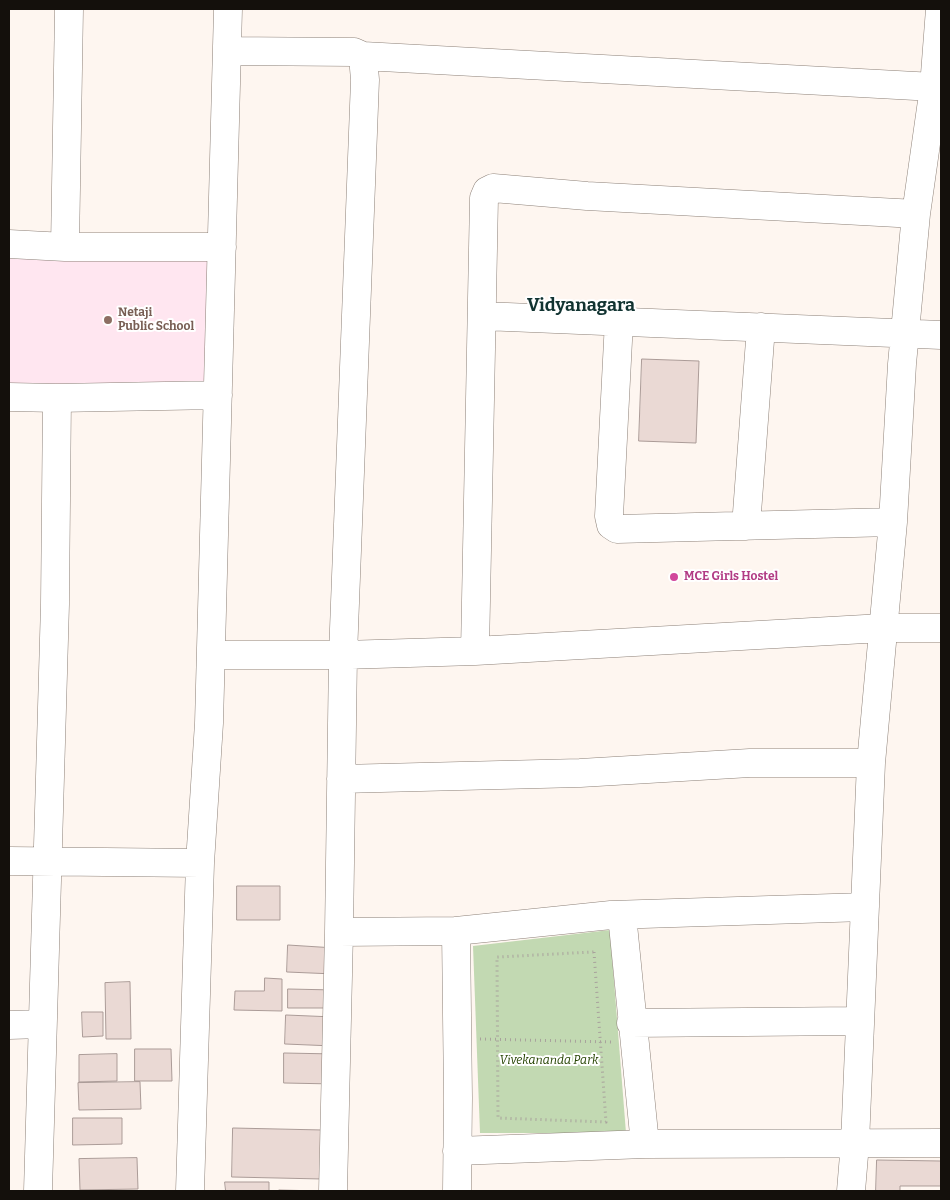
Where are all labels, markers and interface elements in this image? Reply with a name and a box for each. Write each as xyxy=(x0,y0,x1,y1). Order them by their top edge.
district label: Vidyanagara xyxy=(527,295,635,317)
place label: Netaji Public School xyxy=(118,306,194,334)
marker: Netaji Public School xyxy=(102,314,114,326)
place label: MCE Girls Hostel xyxy=(684,570,778,584)
marker: MCE Girls Hostel xyxy=(668,571,680,583)
park label: Vivekananda Park xyxy=(500,1054,598,1068)

